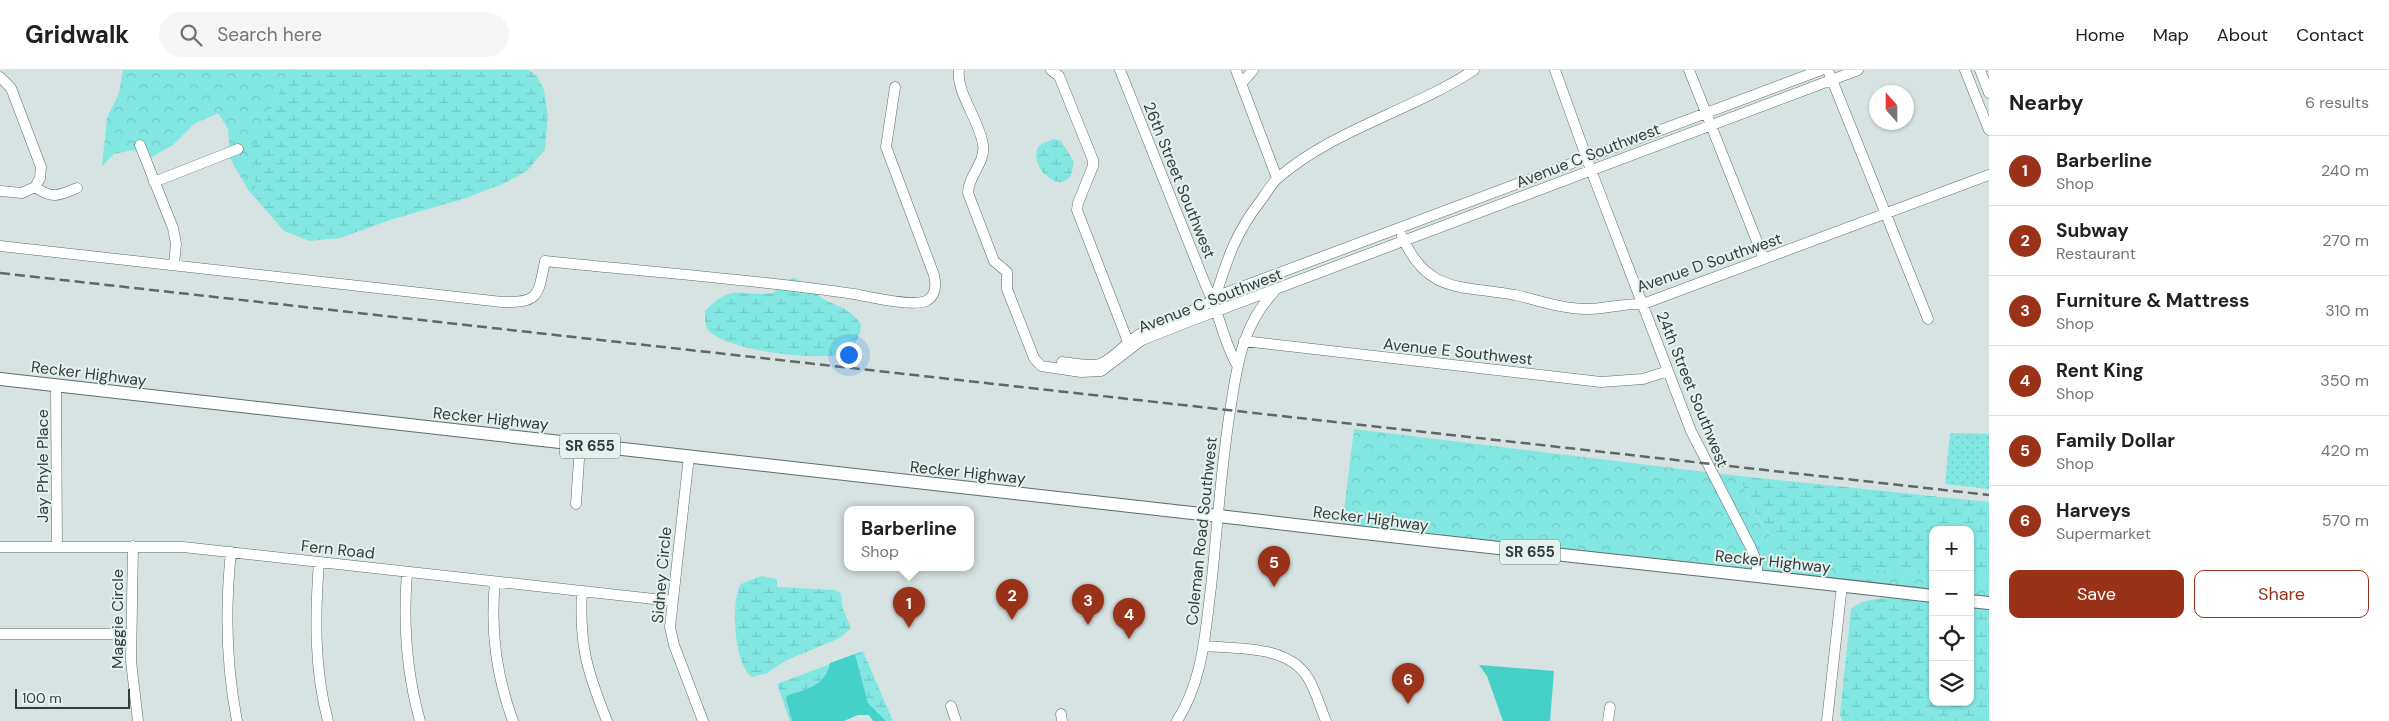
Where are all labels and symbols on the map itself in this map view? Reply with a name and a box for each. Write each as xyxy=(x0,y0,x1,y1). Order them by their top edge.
north arrow xyxy=(1869,85,1914,130)
street label: 26th Street Southwest xyxy=(1139,99,1221,262)
street label: Avenue C Southwest xyxy=(1513,118,1663,193)
street label: Avenue D Southwest xyxy=(1634,228,1785,297)
street label: Avenue C Southwest xyxy=(1135,263,1285,338)
street label: 24th Street Southwest xyxy=(1652,308,1733,470)
street label: Avenue E Southwest xyxy=(1382,333,1534,370)
your location xyxy=(836,342,862,368)
street label: Recker Highway xyxy=(30,356,148,391)
street label: Recker Highway xyxy=(432,402,550,435)
street label: Jay Phyle Place xyxy=(32,409,53,523)
road number: SR 655 xyxy=(560,434,620,458)
street label: Coleman Road Southwest xyxy=(1181,436,1222,627)
street label: Recker Highway xyxy=(909,456,1027,489)
street label: Recker Highway xyxy=(1312,501,1430,536)
street label: Sidney Circle xyxy=(647,526,676,624)
street label: Fern Road xyxy=(300,535,376,564)
road number: SR 655 xyxy=(1500,540,1560,564)
street label: Recker Highway xyxy=(1714,545,1832,578)
pin: 5 xyxy=(1258,546,1290,587)
street label: Maggie Circle xyxy=(107,569,128,669)
pin: 2 xyxy=(996,579,1028,620)
pin: 3 xyxy=(1072,584,1104,625)
pin: 1 xyxy=(893,587,925,628)
pin: 4 xyxy=(1113,598,1145,639)
pin: 6 xyxy=(1392,663,1424,704)
scale bar xyxy=(15,686,130,709)

